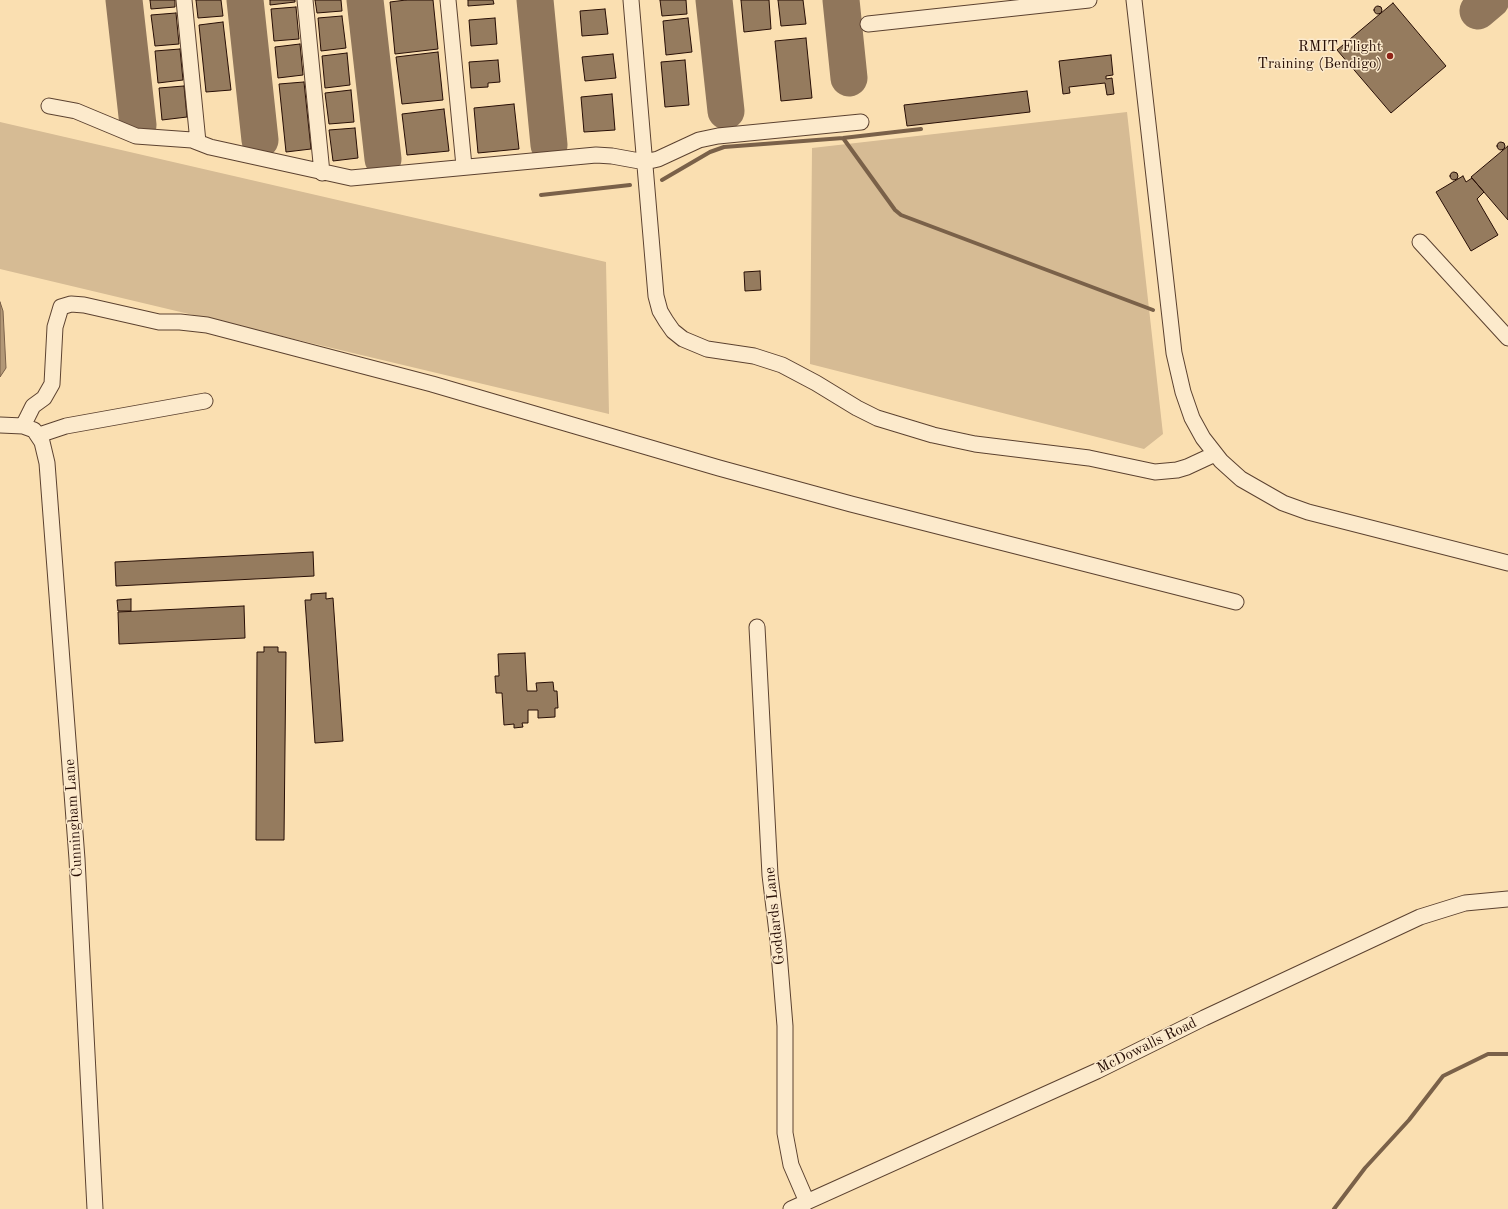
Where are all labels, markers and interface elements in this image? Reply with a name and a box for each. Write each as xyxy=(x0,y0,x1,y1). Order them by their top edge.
place label: RMIT Flight Training (Bendigo) xyxy=(1257,38,1382,73)
marker: RMIT Flight Training (Bendigo) xyxy=(1385,51,1395,61)
street label: Cunningham Lane xyxy=(61,758,87,878)
street label: Goddards Lane xyxy=(761,866,789,966)
street label: McDowalls Road xyxy=(1094,1014,1200,1078)

